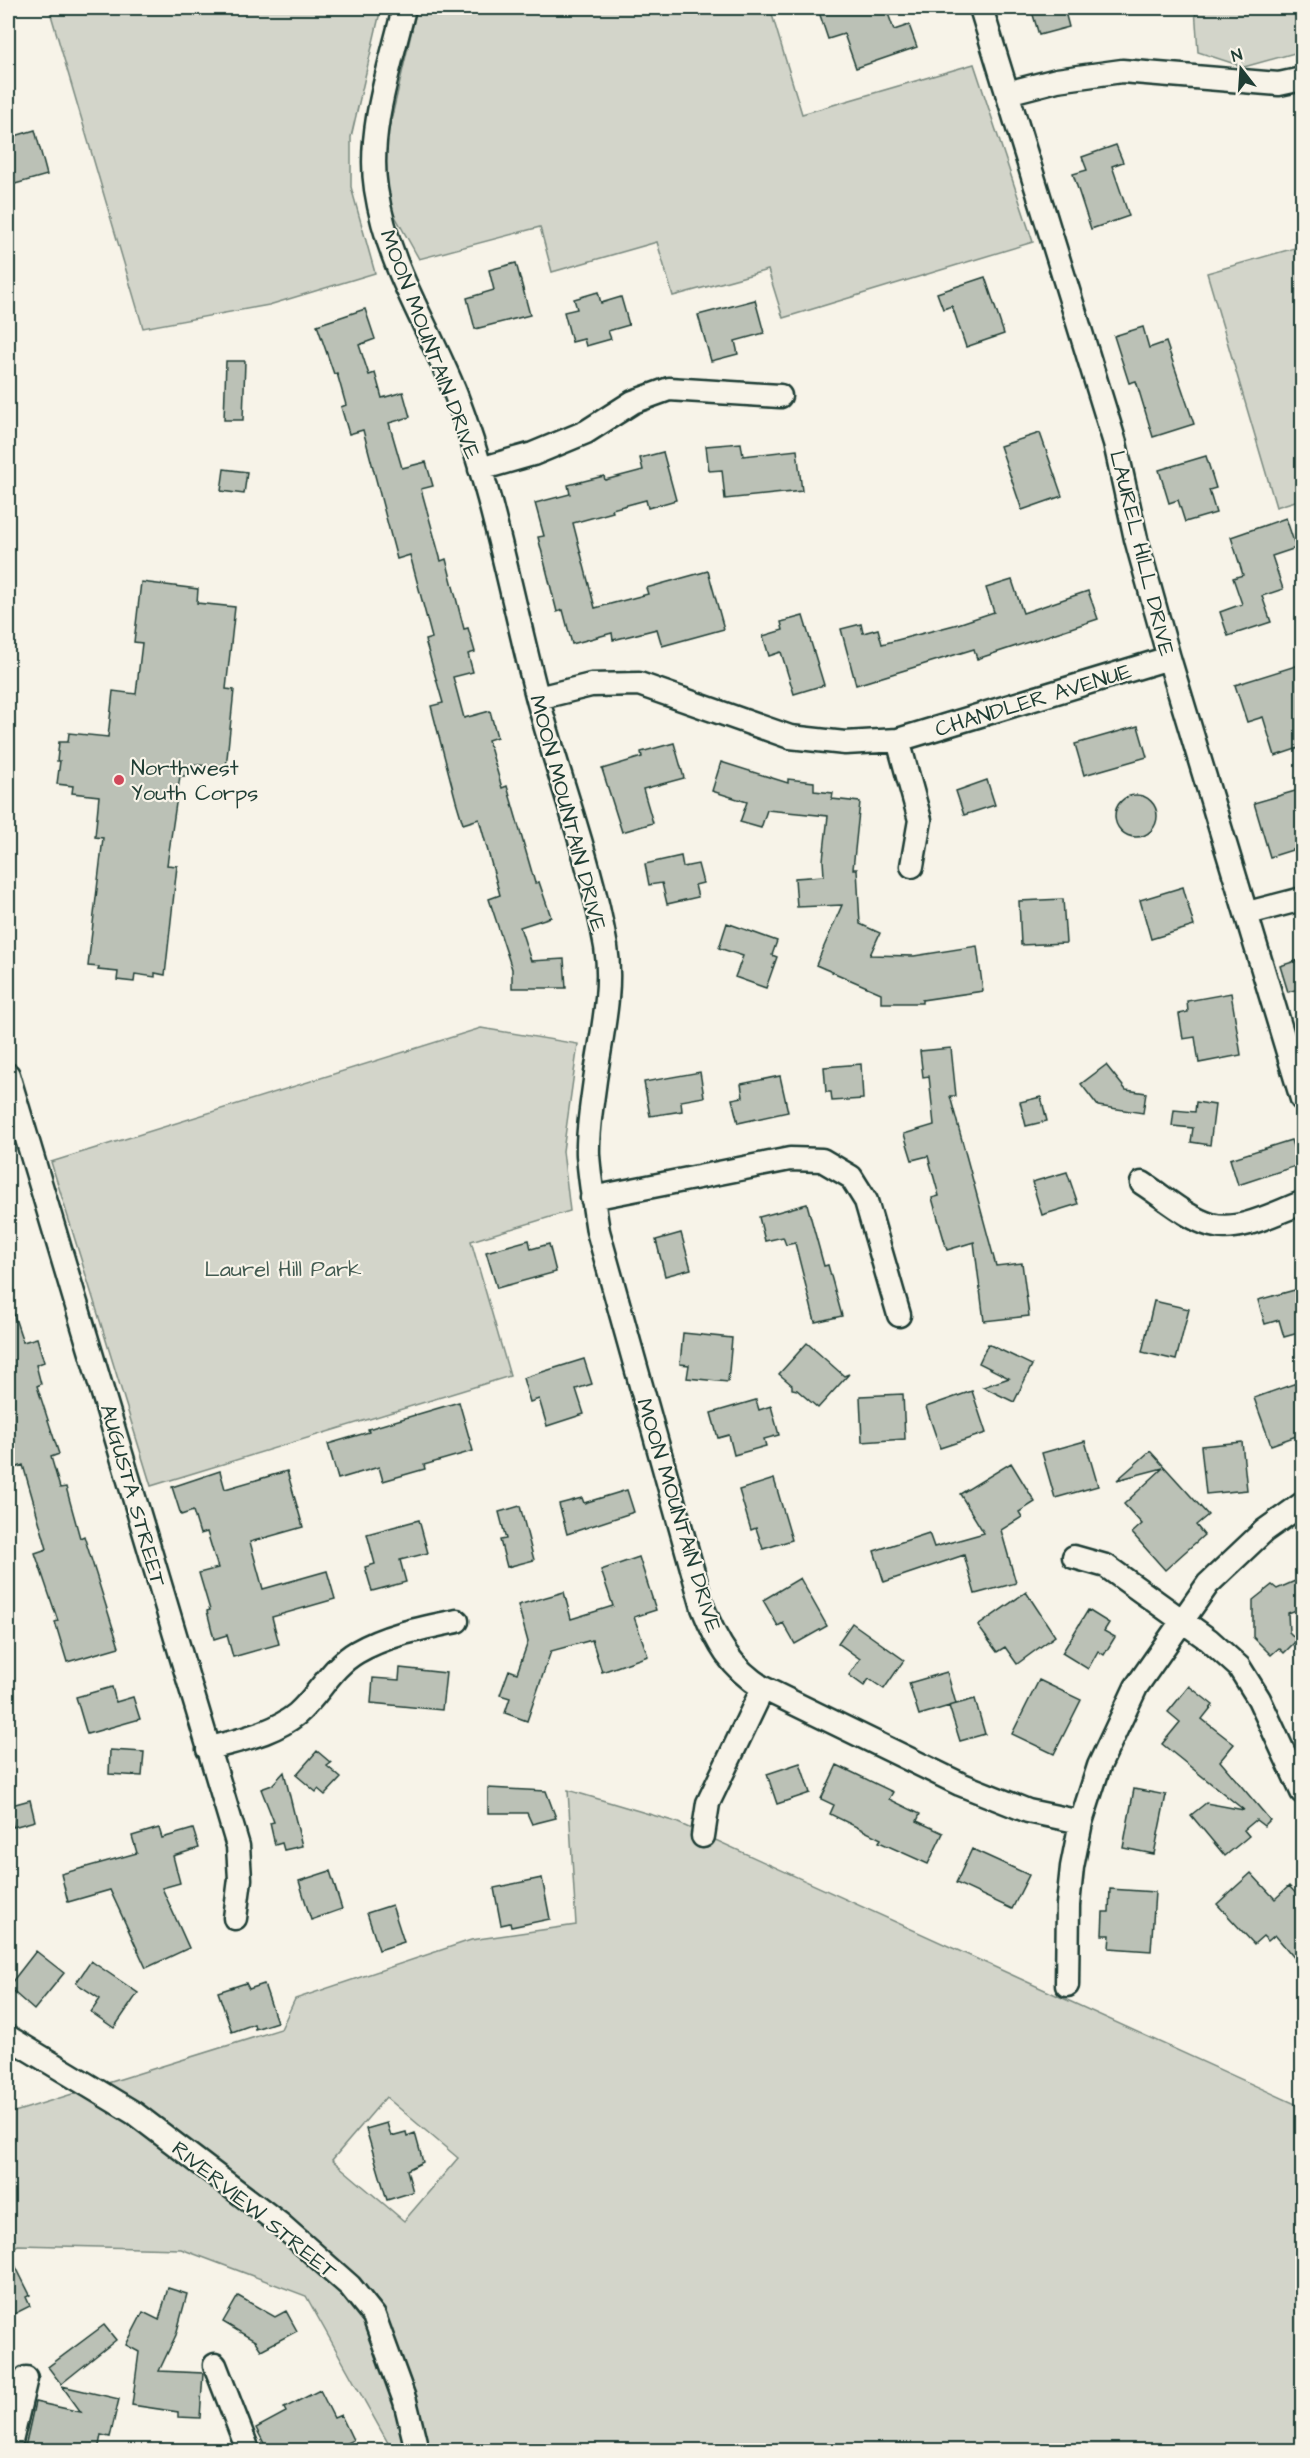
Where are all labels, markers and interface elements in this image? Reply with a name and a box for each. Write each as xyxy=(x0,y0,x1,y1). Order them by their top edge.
north arrow xyxy=(1211,39,1271,99)
text: N xyxy=(1229,44,1245,68)
street label: MOON MOUNTAIN DRIVE xyxy=(372,225,488,464)
street label: LAUREL HILL DRIVE xyxy=(1101,448,1182,659)
street label: CHANDLER AVENUE xyxy=(931,656,1135,745)
street label: MOON MOUNTAIN DRIVE xyxy=(521,692,614,935)
place label: Northwest Youth Corps xyxy=(131,753,258,809)
marker: Northwest Youth Corps xyxy=(112,773,126,787)
park label: Laurel Hill Park xyxy=(204,1254,362,1285)
street label: MOON MOUNTAIN DRIVE xyxy=(628,1395,729,1636)
street label: AUGUSTA STREET xyxy=(92,1401,173,1590)
street label: RIVERVIEW STREET xyxy=(165,2134,343,2287)

